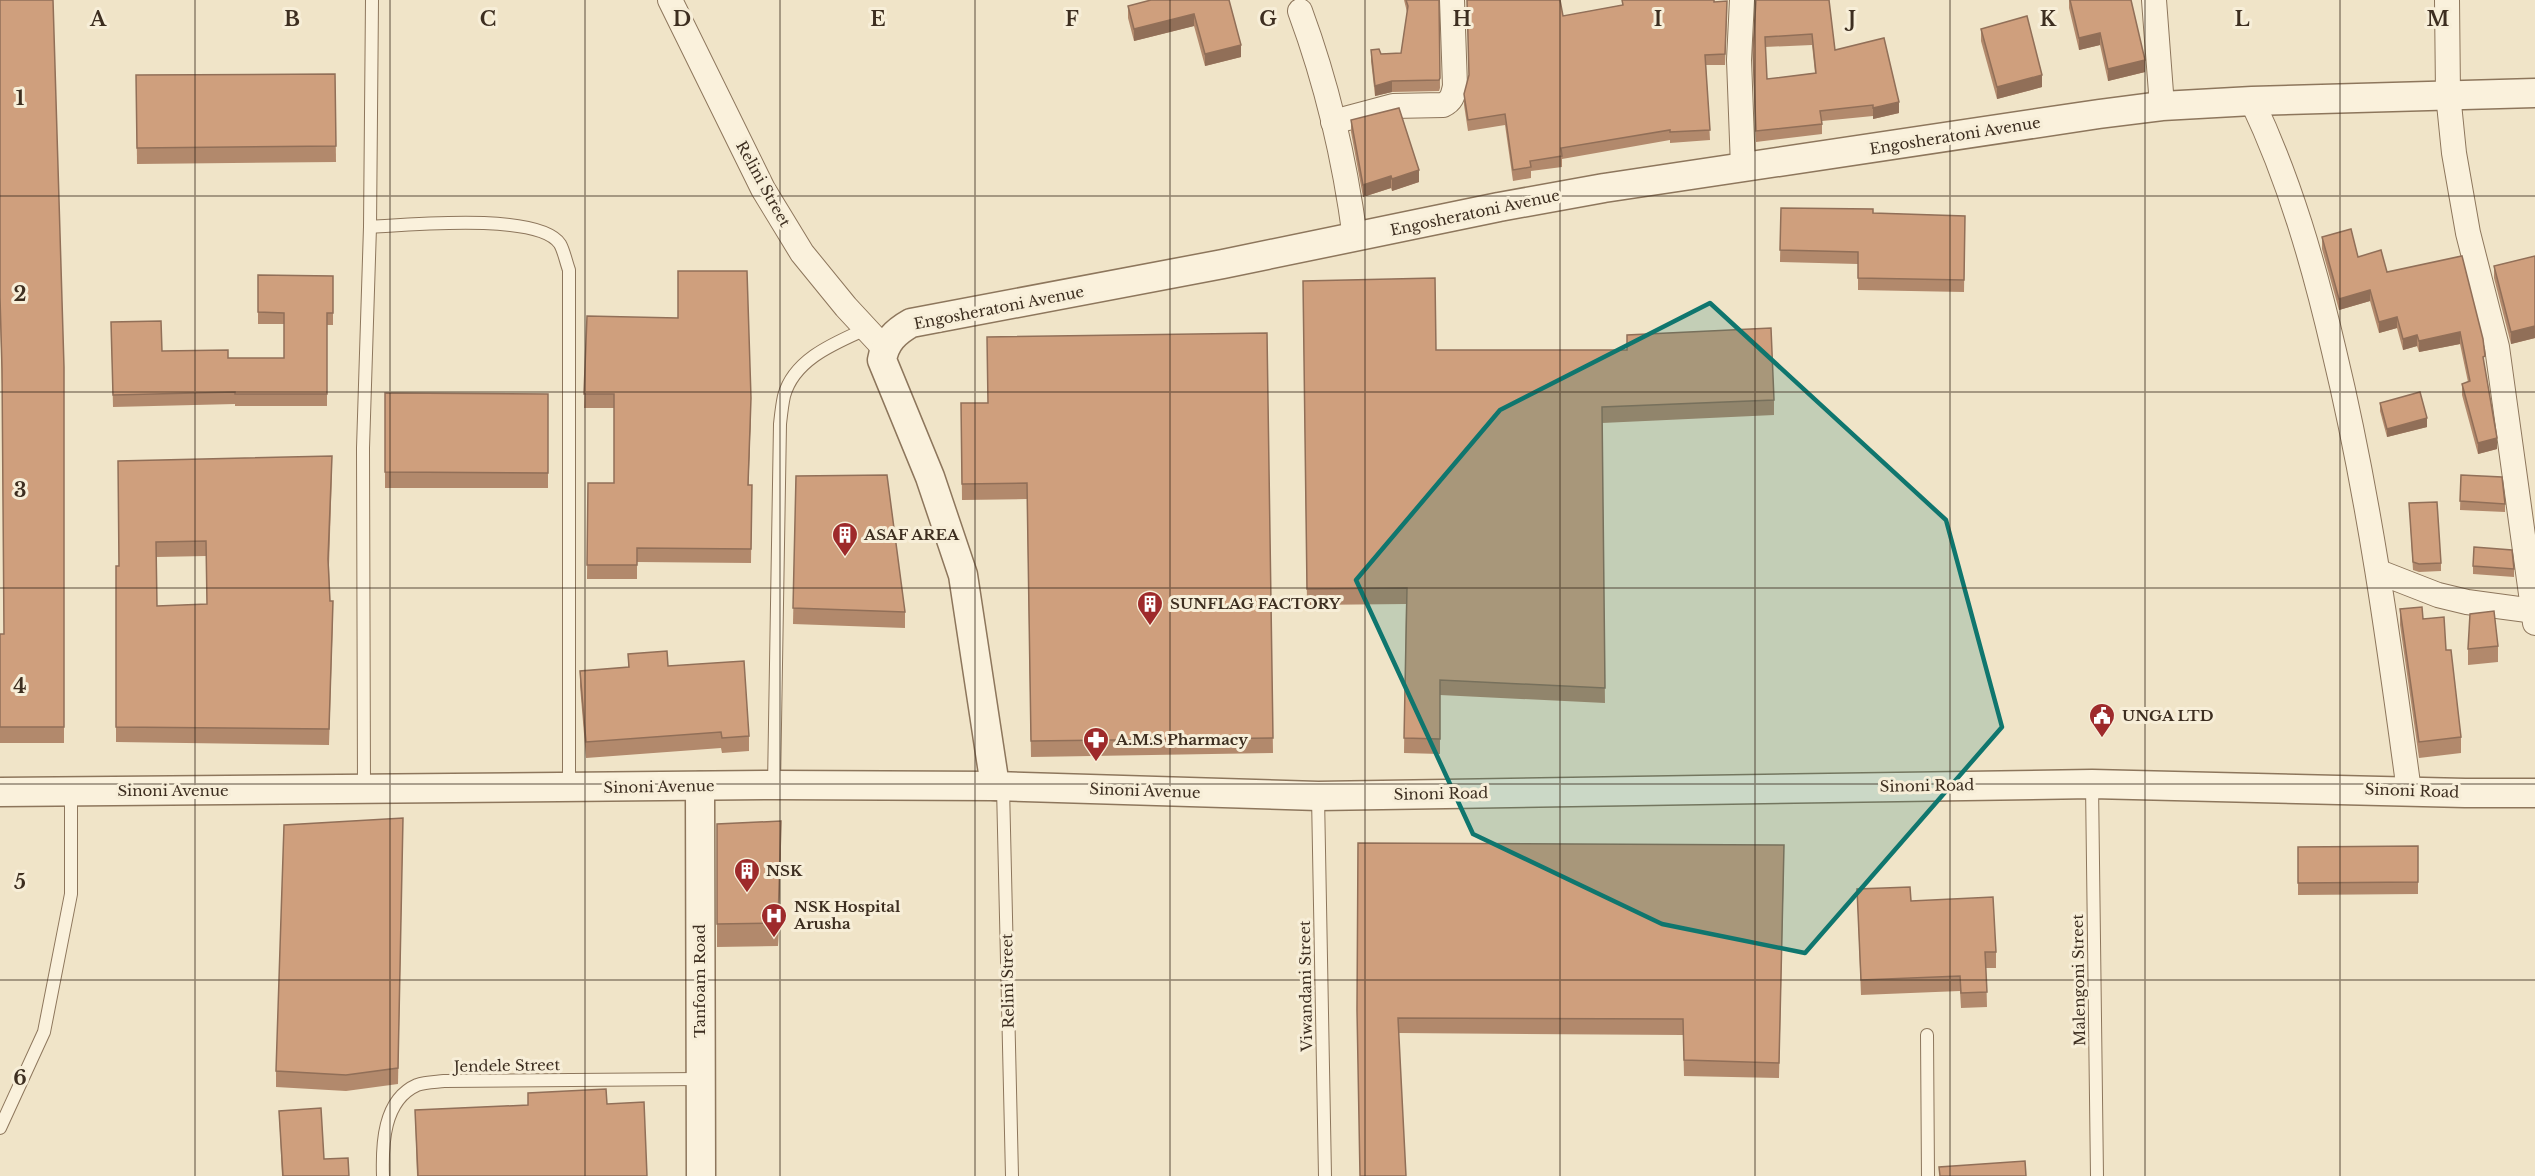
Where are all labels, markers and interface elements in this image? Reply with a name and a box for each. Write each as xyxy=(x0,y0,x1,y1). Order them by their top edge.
text: A xyxy=(89,7,107,31)
text: B xyxy=(284,7,300,31)
text: C xyxy=(480,7,496,31)
text: D xyxy=(673,7,691,31)
text: E xyxy=(870,7,886,31)
text: F xyxy=(1065,7,1079,31)
text: G xyxy=(1259,7,1277,31)
text: H xyxy=(1453,7,1472,31)
text: I xyxy=(1654,7,1662,31)
text: J xyxy=(1844,7,1856,31)
text: K xyxy=(2040,7,2057,31)
text: L xyxy=(2234,7,2250,31)
text: M xyxy=(2427,7,2450,31)
text: 1 xyxy=(16,86,25,110)
street label: Engosheratoni Avenue xyxy=(1868,113,2042,158)
street label: Relini Street xyxy=(732,138,795,230)
street label: Engosheratoni Avenue xyxy=(1388,185,1561,240)
text: 2 xyxy=(13,282,27,306)
street label: Engosheratoni Avenue xyxy=(912,282,1086,333)
text: 3 xyxy=(14,478,26,502)
building icon: ASAF AREA xyxy=(830,520,860,558)
place label: ASAF AREA xyxy=(863,525,960,544)
building icon: SUNFLAG FACTORY xyxy=(1135,589,1165,627)
place label: SUNFLAG FACTORY xyxy=(1170,594,1341,613)
text: 4 xyxy=(13,674,27,698)
public building icon: UNGA LTD xyxy=(2087,701,2117,739)
place label: UNGA LTD xyxy=(2122,706,2214,725)
pharmacy icon: A.M.S Pharmacy xyxy=(1081,725,1111,763)
place label: A.M.S Pharmacy xyxy=(1115,730,1248,749)
street label: Sinoni Road xyxy=(1880,775,1974,796)
street label: Sinoni Avenue xyxy=(603,776,715,797)
street label: Sinoni Avenue xyxy=(1089,779,1201,802)
street label: Sinoni Road xyxy=(2364,779,2460,802)
street label: Sinoni Avenue xyxy=(117,781,229,800)
street label: Sinoni Road xyxy=(1394,783,1488,804)
building icon: NSK xyxy=(732,856,762,894)
place label: NSK xyxy=(766,861,803,880)
text: 5 xyxy=(14,870,26,894)
place label: NSK Hospital Arusha xyxy=(793,897,901,933)
hospital icon: NSK Hospital Arusha xyxy=(759,901,789,939)
street label: Malengoni Street xyxy=(2068,913,2089,1046)
street label: Viwandani Street xyxy=(1295,920,1316,1053)
street label: Tanfoam Road xyxy=(690,924,709,1038)
street label: Relini Street xyxy=(997,933,1018,1029)
street label: Jendele Street xyxy=(452,1055,561,1076)
text: 6 xyxy=(13,1066,27,1090)

